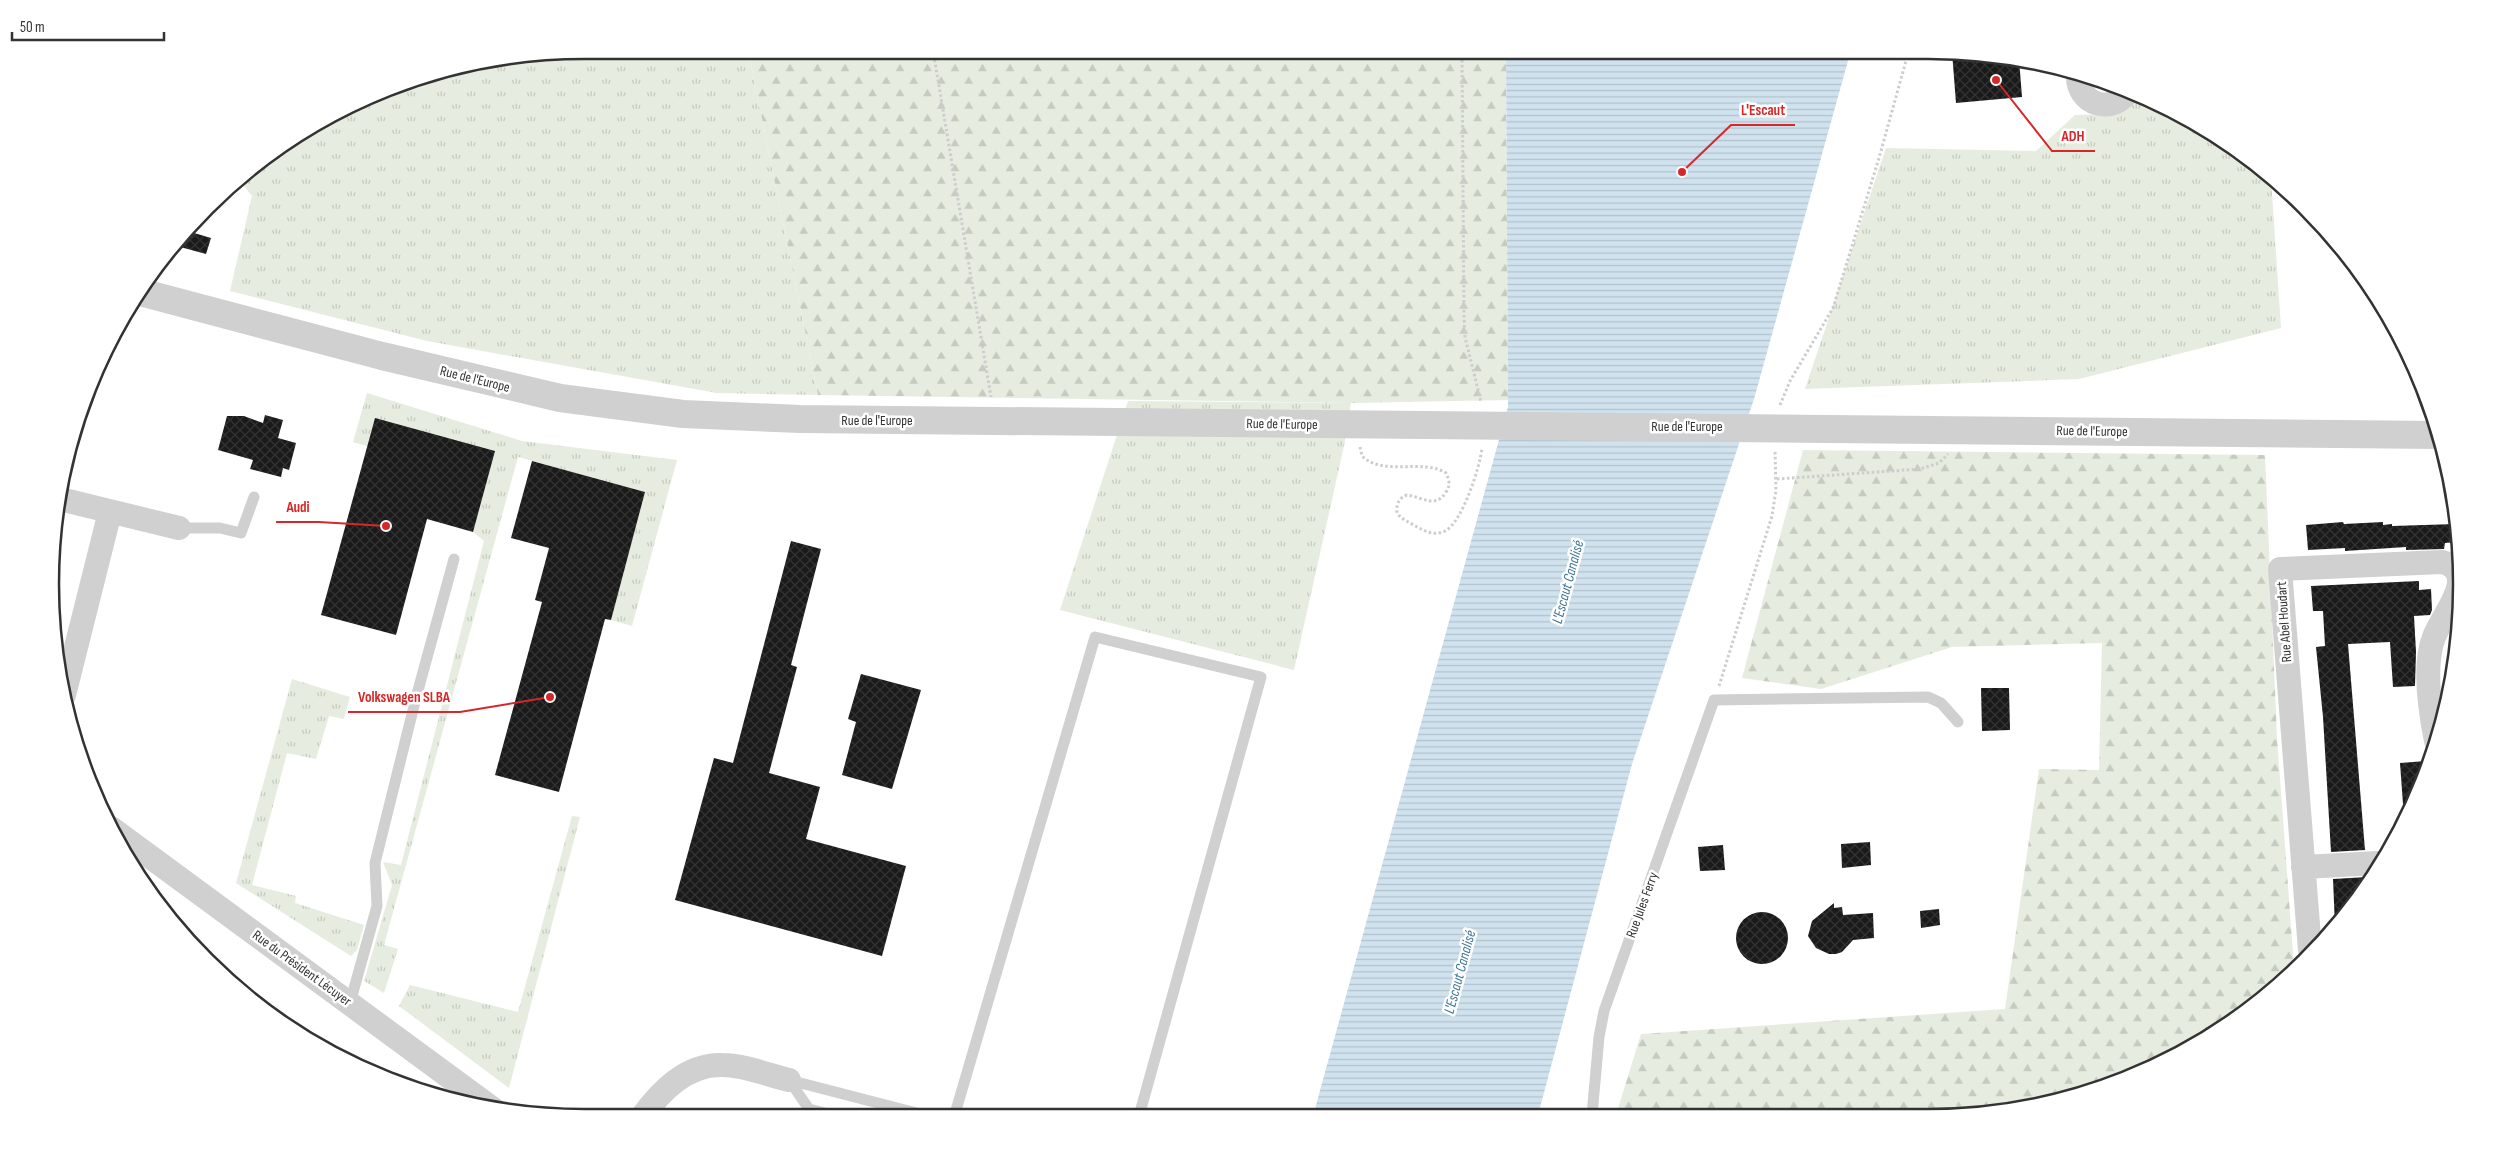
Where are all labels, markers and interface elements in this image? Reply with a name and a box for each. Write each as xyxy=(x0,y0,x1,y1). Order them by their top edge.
scale bar xyxy=(12,10,165,42)
text: 50 m xyxy=(20,18,45,37)
callout: L'Escaut xyxy=(1731,95,1795,125)
text: L'Escaut xyxy=(1741,101,1785,120)
callout: ADH xyxy=(2052,121,2095,151)
text: ADH xyxy=(2061,127,2084,146)
street label: Rue de l'Europe xyxy=(438,362,512,396)
street label: Rue de l'Europe xyxy=(841,412,913,429)
street label: Rue de l'Europe xyxy=(1246,415,1318,433)
street label: Rue de l'Europe xyxy=(1651,418,1723,435)
street label: Rue de l'Europe xyxy=(2056,422,2128,440)
callout: Audi xyxy=(276,492,319,522)
text: Audi xyxy=(285,498,310,517)
water label: L'Escaut Canalisé xyxy=(1548,538,1588,626)
street label: Rue Abel Houdart xyxy=(2273,581,2295,663)
callout: Volkswagen SLBA xyxy=(348,682,460,712)
text: Volkswagen SLBA xyxy=(358,688,451,707)
street label: Rue Jules Ferry xyxy=(1622,869,1662,940)
street label: Rue du Président Lécuyer xyxy=(249,926,355,1010)
water label: L'Escaut Canalisé xyxy=(1440,928,1480,1016)

